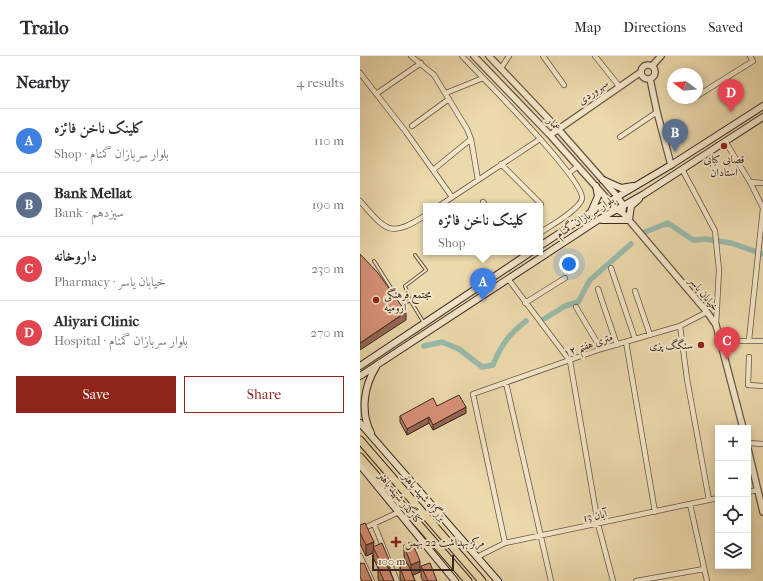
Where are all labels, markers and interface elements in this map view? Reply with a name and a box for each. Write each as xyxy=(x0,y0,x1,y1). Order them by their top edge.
text: Trailo xyxy=(20,17,69,39)
text: Map xyxy=(574,19,601,36)
text: Directions xyxy=(623,19,686,36)
text: Saved xyxy=(708,19,743,36)
north arrow xyxy=(667,68,703,104)
text: Nearby xyxy=(16,72,70,92)
text: 4 results xyxy=(297,75,344,90)
street label: سهروردی xyxy=(575,76,612,108)
pin: D xyxy=(718,79,744,112)
street label: عمار xyxy=(544,113,564,134)
text: کلینک ناخن فائزه xyxy=(54,119,144,137)
pin: B xyxy=(662,119,688,152)
text: A xyxy=(25,133,33,148)
text: 110 m xyxy=(314,133,344,148)
marker: قصابی کبابی استادان xyxy=(719,141,729,151)
text: Shop · بلوار سربازان گمنام xyxy=(54,146,169,161)
place label: قصابی کبابی استادان xyxy=(704,153,744,179)
text: Bank Mellat xyxy=(54,184,132,202)
street label: بلوار سربازان گمنام xyxy=(553,193,618,243)
text: B xyxy=(25,197,33,212)
text: 190 m xyxy=(312,197,344,212)
popup xyxy=(423,203,543,255)
text: Bank · سیزدهم xyxy=(54,205,124,220)
text: کلینک ناخن فائزه xyxy=(438,211,528,229)
text: Shop xyxy=(438,235,466,250)
text: داروخانه xyxy=(54,247,97,265)
your location xyxy=(559,254,579,274)
text: C xyxy=(25,261,33,276)
text: 230 m xyxy=(311,261,344,276)
pin: A xyxy=(470,268,496,301)
text: Pharmacy · خیابان یاسر xyxy=(54,274,166,289)
street label: خیابان یاسر xyxy=(685,274,722,314)
place label: مجتمع فرهنگی ارومیه xyxy=(384,287,432,314)
marker: مجتمع فرهنگی ارومیه xyxy=(371,295,381,305)
text: Aliyari Clinic xyxy=(54,312,139,330)
text: D xyxy=(24,325,34,340)
text: 270 m xyxy=(310,325,344,340)
pin: C xyxy=(714,327,740,360)
street label: ۱۲ متری هفتم xyxy=(561,330,616,363)
text: Hospital · بلوار سربازان گمنام xyxy=(54,333,188,348)
place label: سنگگ پزی xyxy=(649,338,693,353)
marker: سنگگ پزی xyxy=(696,340,706,350)
button: Save xyxy=(16,376,176,413)
button: Share xyxy=(184,376,344,413)
map controls xyxy=(715,425,751,569)
button: + xyxy=(715,425,751,461)
button: − xyxy=(715,461,751,497)
street label: کنارگذر شهید باهنر xyxy=(374,467,427,527)
street label: بزرگراه شهید باهنر xyxy=(398,469,449,524)
button: locate xyxy=(715,497,751,533)
street label: 13 آبان xyxy=(582,506,610,525)
button: layers xyxy=(715,533,751,569)
marker: مرکز بهداشت 22 بهمن xyxy=(390,536,402,548)
place label: مرکز بهداشت 22 بهمن xyxy=(405,536,485,551)
scale bar xyxy=(372,553,454,572)
text: 100 m xyxy=(378,555,406,568)

